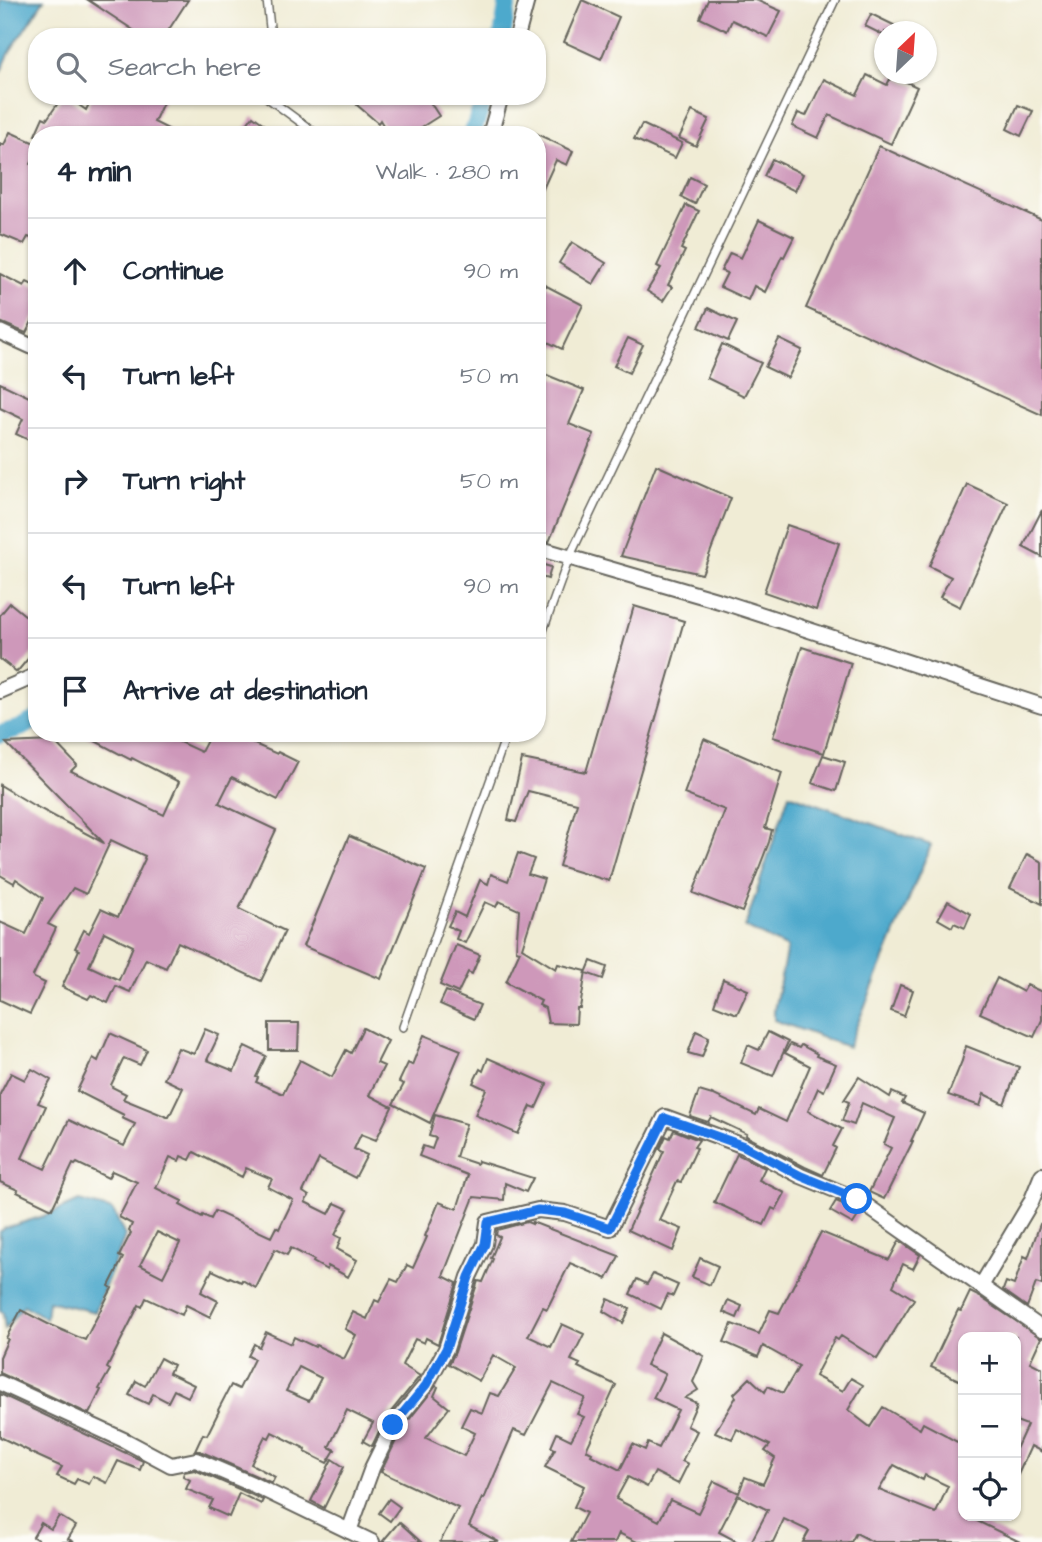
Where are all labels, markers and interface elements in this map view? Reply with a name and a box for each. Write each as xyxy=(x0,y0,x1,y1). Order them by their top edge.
north arrow xyxy=(874,21,937,84)
search box xyxy=(28,28,546,105)
icon: search xyxy=(52,48,90,86)
text: Search here xyxy=(108,49,261,85)
text: 4 min xyxy=(56,151,131,193)
text: Walk · 280 m xyxy=(376,156,518,188)
icon: ahead xyxy=(56,252,94,290)
text: Continue xyxy=(123,253,224,289)
text: 90 m xyxy=(463,255,518,287)
icon: left xyxy=(56,357,94,395)
text: Turn left xyxy=(123,358,234,394)
text: 50 m xyxy=(460,360,518,392)
icon: right xyxy=(56,462,94,500)
text: Turn right xyxy=(123,463,245,499)
text: 50 m xyxy=(460,465,518,497)
icon: left xyxy=(56,567,94,605)
text: Turn left xyxy=(123,568,234,604)
text: 90 m xyxy=(463,570,518,602)
icon: arrive xyxy=(56,672,94,710)
text: Arrive at destination xyxy=(123,673,368,709)
route start xyxy=(841,1183,872,1214)
map controls xyxy=(958,1332,1021,1521)
button: + xyxy=(958,1332,1021,1395)
button: − xyxy=(958,1395,1021,1458)
route end xyxy=(377,1409,408,1440)
button: locate xyxy=(958,1458,1021,1521)

